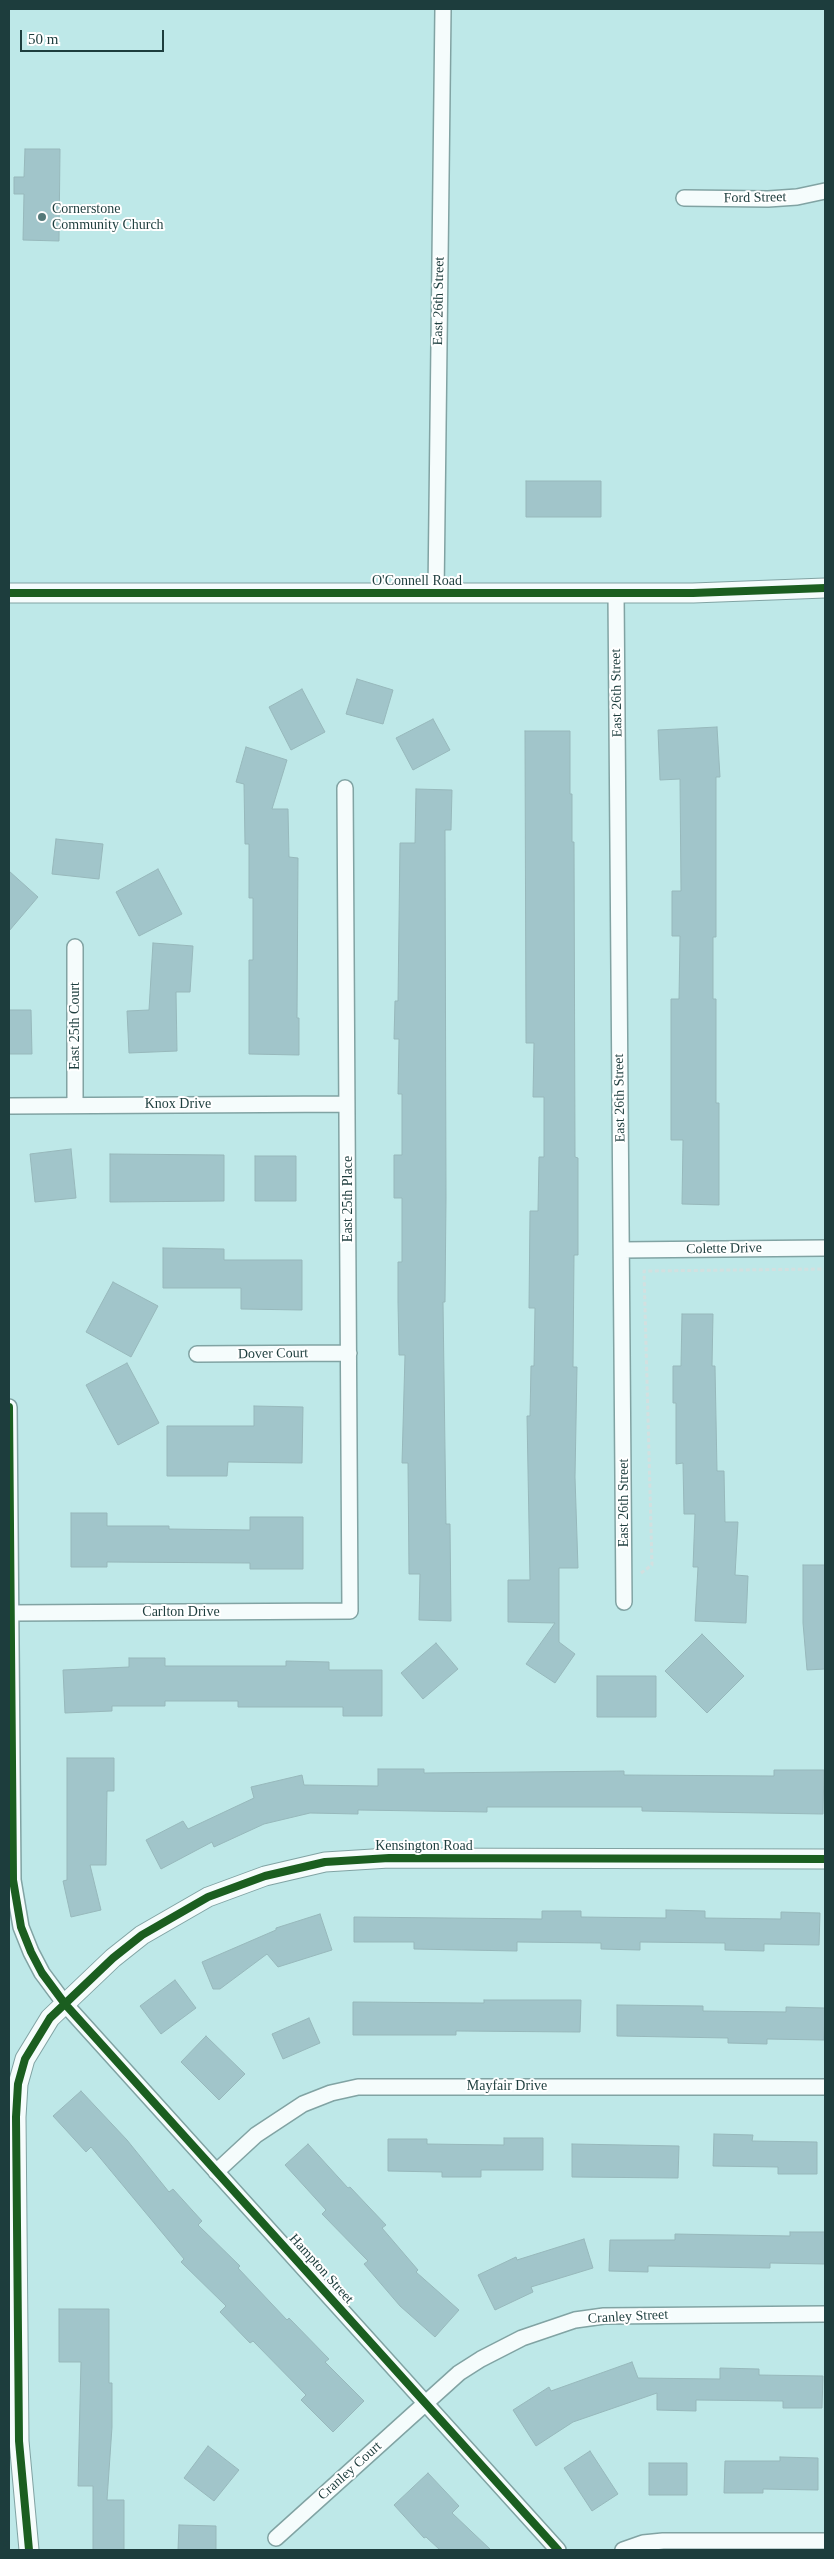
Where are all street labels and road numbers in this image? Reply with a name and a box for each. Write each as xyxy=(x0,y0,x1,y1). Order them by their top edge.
street label: Ford Street xyxy=(724,189,786,207)
street label: East 26th Street xyxy=(430,257,448,345)
street label: O'Connell Road xyxy=(372,573,462,589)
street label: East 26th Street xyxy=(608,649,626,737)
street label: East 25th Court xyxy=(67,982,83,1070)
street label: East 26th Street xyxy=(611,1054,629,1142)
street label: Knox Drive xyxy=(145,1096,211,1112)
street label: East 25th Place xyxy=(340,1156,356,1242)
street label: Colette Drive xyxy=(686,1240,762,1258)
street label: Dover Court xyxy=(238,1345,308,1363)
street label: East 26th Street xyxy=(616,1459,632,1547)
street label: Carlton Drive xyxy=(142,1604,220,1620)
street label: Kensington Road xyxy=(375,1838,473,1854)
street label: Mayfair Drive xyxy=(467,2078,547,2094)
street label: Hampton Street xyxy=(285,2231,357,2307)
street label: Cranley Street xyxy=(587,2307,669,2327)
street label: Cranley Court xyxy=(315,2438,385,2504)

